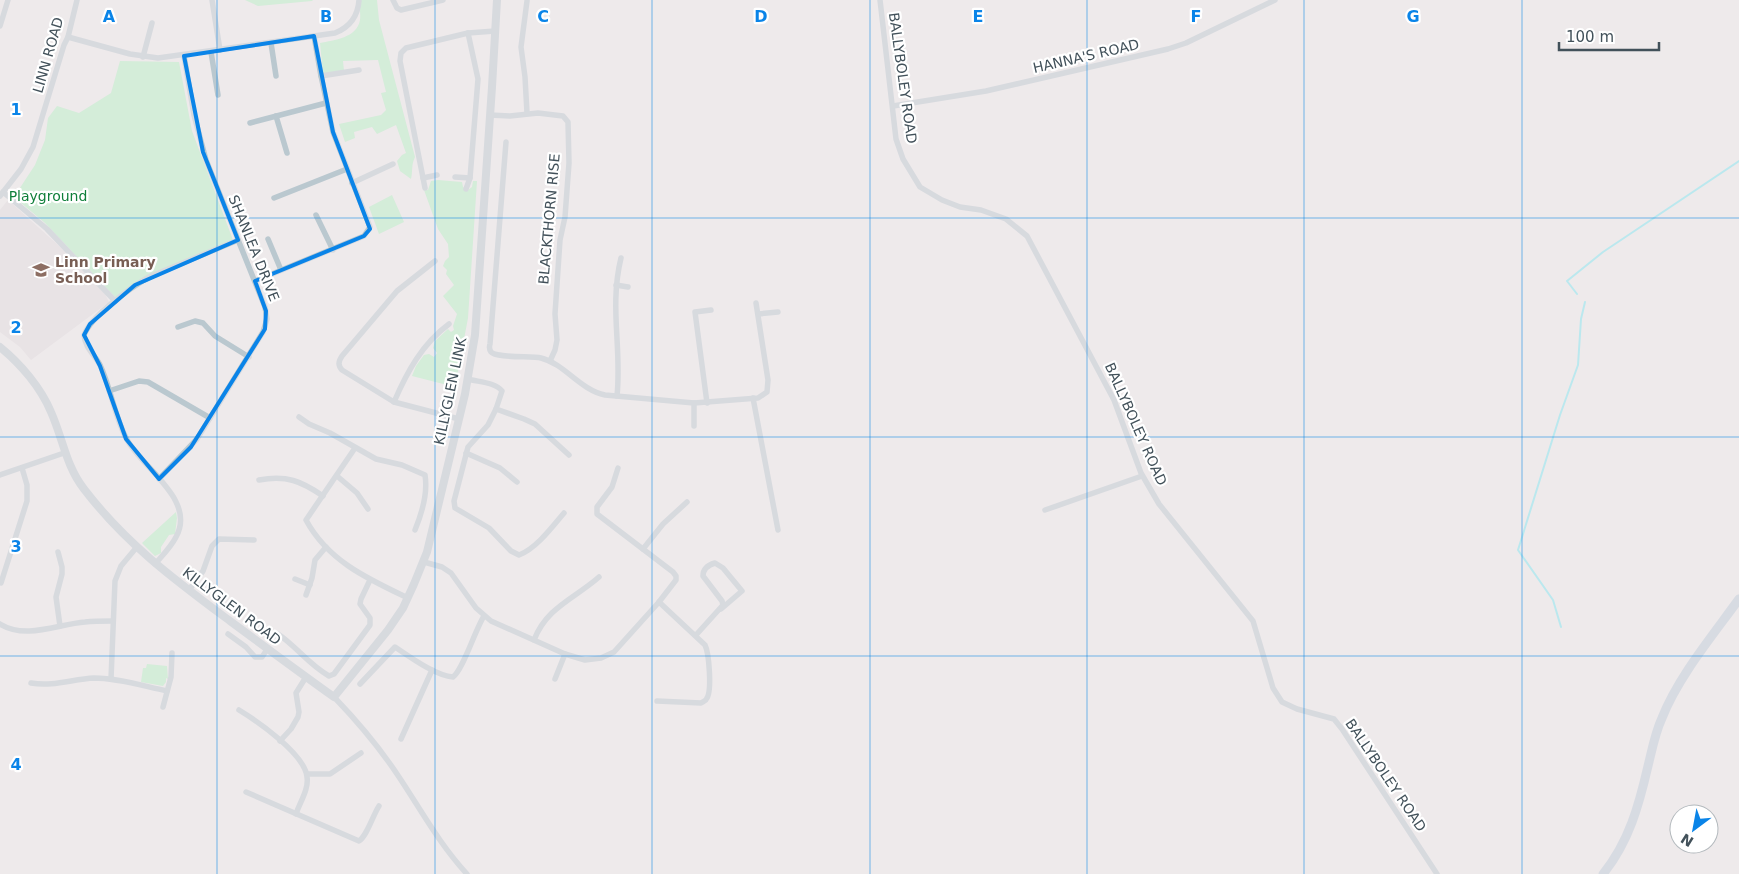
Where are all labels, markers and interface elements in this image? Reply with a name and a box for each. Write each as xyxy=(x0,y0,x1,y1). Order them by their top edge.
text: A xyxy=(103,7,116,26)
text: B xyxy=(320,7,332,26)
text: C xyxy=(537,7,549,26)
text: D xyxy=(754,7,768,26)
text: E xyxy=(973,7,983,26)
text: F xyxy=(1191,7,1201,26)
text: G xyxy=(1406,7,1420,26)
street label: BALLYBOLEY ROAD xyxy=(886,11,920,145)
street label: LINN ROAD xyxy=(30,15,66,95)
scale bar xyxy=(1559,20,1659,52)
text: 100 m xyxy=(1566,28,1614,46)
street label: HANNA'S ROAD xyxy=(1031,36,1141,76)
text: 1 xyxy=(10,100,22,119)
street label: BLACKTHORN RISE xyxy=(535,153,563,285)
park label: Playground xyxy=(9,188,87,204)
street label: SHANLEA DRIVE xyxy=(225,193,283,303)
place label: Linn Primary School xyxy=(55,254,156,286)
school or university icon: Linn Primary School xyxy=(31,260,51,280)
text: 2 xyxy=(10,318,22,337)
street label: KILLYGLEN LINK xyxy=(431,335,469,446)
street label: BALLYBOLEY ROAD xyxy=(1102,360,1170,488)
text: 3 xyxy=(10,537,22,556)
street label: KILLYGLEN ROAD xyxy=(180,564,284,648)
street label: BALLYBOLEY ROAD xyxy=(1342,716,1430,834)
text: 4 xyxy=(10,755,22,774)
north arrow xyxy=(1669,804,1719,854)
text: N xyxy=(1678,830,1696,850)

